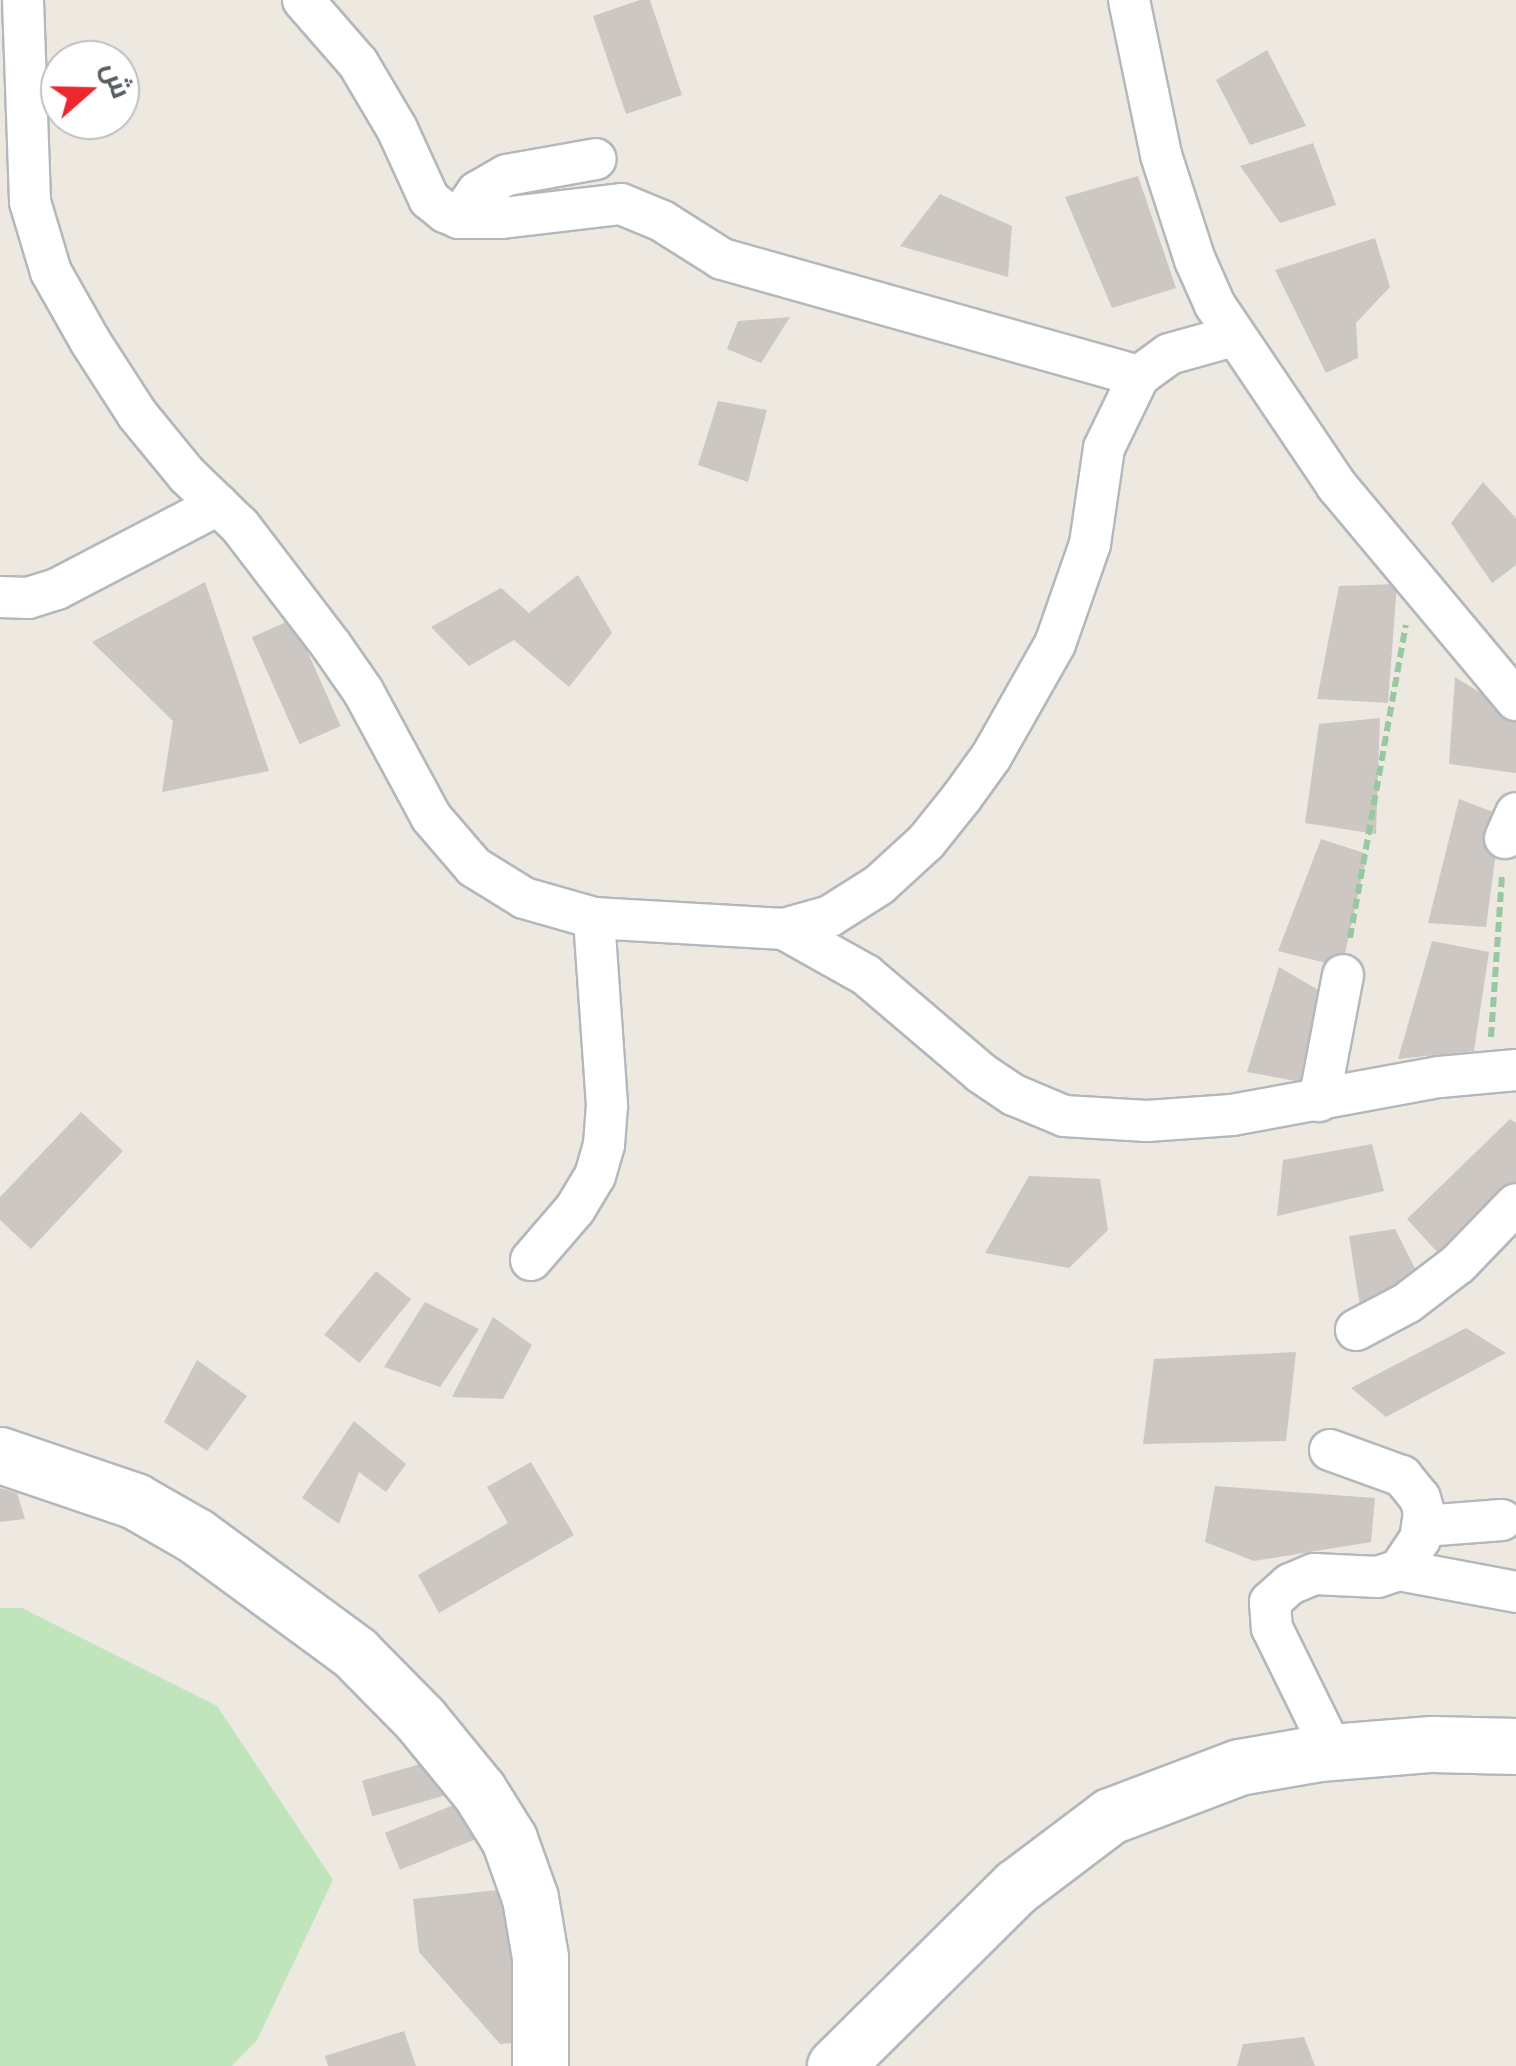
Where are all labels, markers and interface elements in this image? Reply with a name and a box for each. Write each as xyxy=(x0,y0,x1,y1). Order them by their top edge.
north arrow xyxy=(40,40,140,140)
text: ش xyxy=(93,57,140,103)

